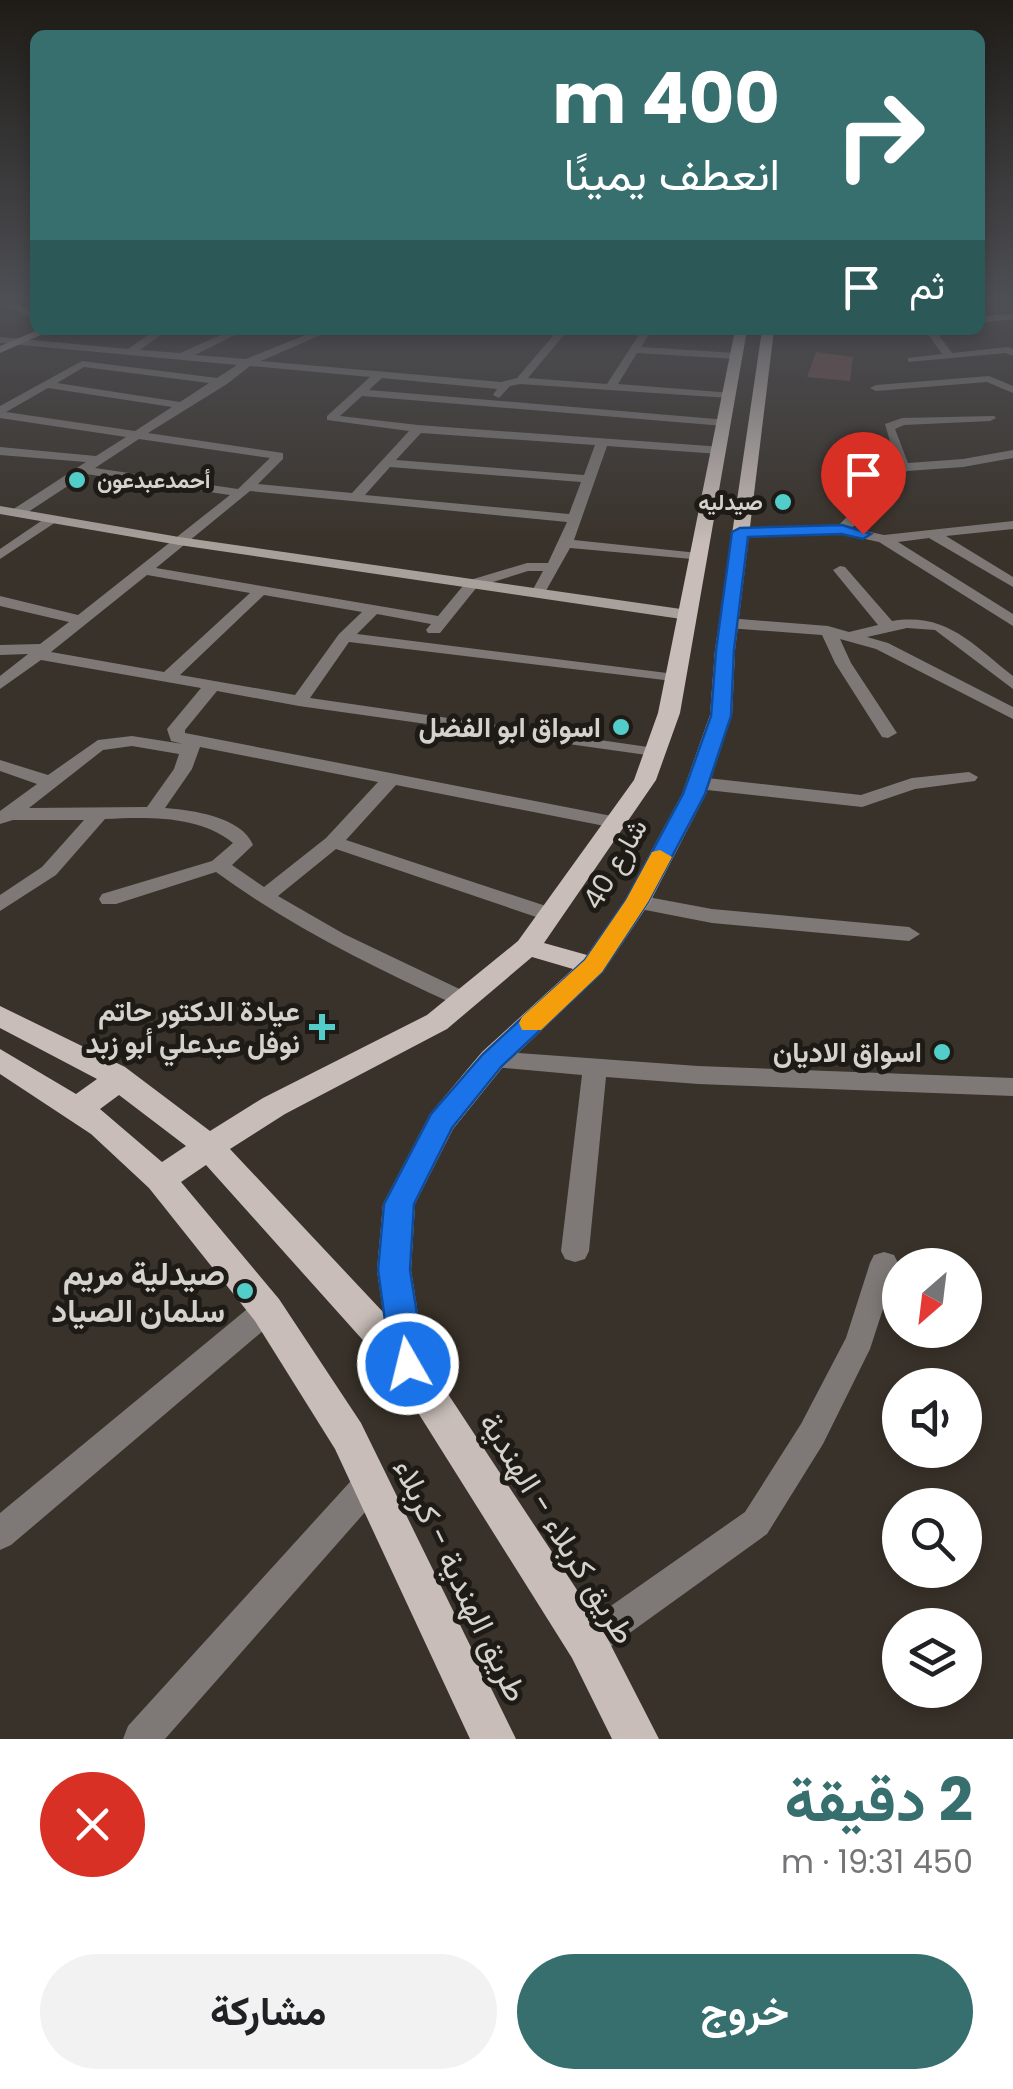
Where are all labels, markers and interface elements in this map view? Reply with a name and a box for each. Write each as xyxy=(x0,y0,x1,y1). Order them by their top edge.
text: 400 m xyxy=(552,49,780,148)
icon: right xyxy=(815,70,945,200)
text: انعطف يمينًا xyxy=(564,143,780,206)
text: ثم xyxy=(909,259,945,312)
icon: arrive xyxy=(834,260,889,315)
pin xyxy=(821,432,906,535)
icon: arrive xyxy=(836,447,891,502)
place label: أحمدعبدعون xyxy=(97,465,210,496)
marker: أحمدعبدعون xyxy=(66,469,88,491)
place label: صيدليه xyxy=(698,487,763,518)
marker: صيدليه xyxy=(772,491,794,513)
place label: اسواق ابو الفضل xyxy=(419,708,601,747)
marker: اسواق ابو الفضل xyxy=(610,716,632,738)
street label: شارع 40 xyxy=(573,811,657,917)
place label: عيادة الدكتور حاتم نوفل عبدعلي أبو زبد xyxy=(86,992,300,1067)
marker: عيادة الدكتور حاتم نوفل عبدعلي أبو زبد xyxy=(309,1014,335,1040)
place label: اسواق الاديان xyxy=(773,1033,922,1072)
marker: اسواق الاديان xyxy=(931,1041,953,1063)
north arrow xyxy=(882,1248,982,1348)
map controls xyxy=(882,1248,982,1708)
place label: صيدلية مريم سلمان الصياد xyxy=(51,1251,225,1333)
marker: صيدلية مريم سلمان الصياد xyxy=(234,1280,256,1302)
position arrow xyxy=(356,1312,460,1416)
button: sound xyxy=(882,1368,982,1468)
street label: طريق كربلاء - الهندية xyxy=(469,1403,647,1653)
street label: طريق الهندية - كربلاء xyxy=(383,1451,539,1709)
button: search xyxy=(882,1488,982,1588)
button: layers xyxy=(882,1608,982,1708)
text: 2 دقيقة xyxy=(785,1758,973,1842)
button: close xyxy=(40,1772,145,1877)
text: 450 m · 19:31 xyxy=(781,1839,973,1884)
button: مشاركة xyxy=(40,1954,497,2069)
button: خروج xyxy=(517,1954,973,2069)

